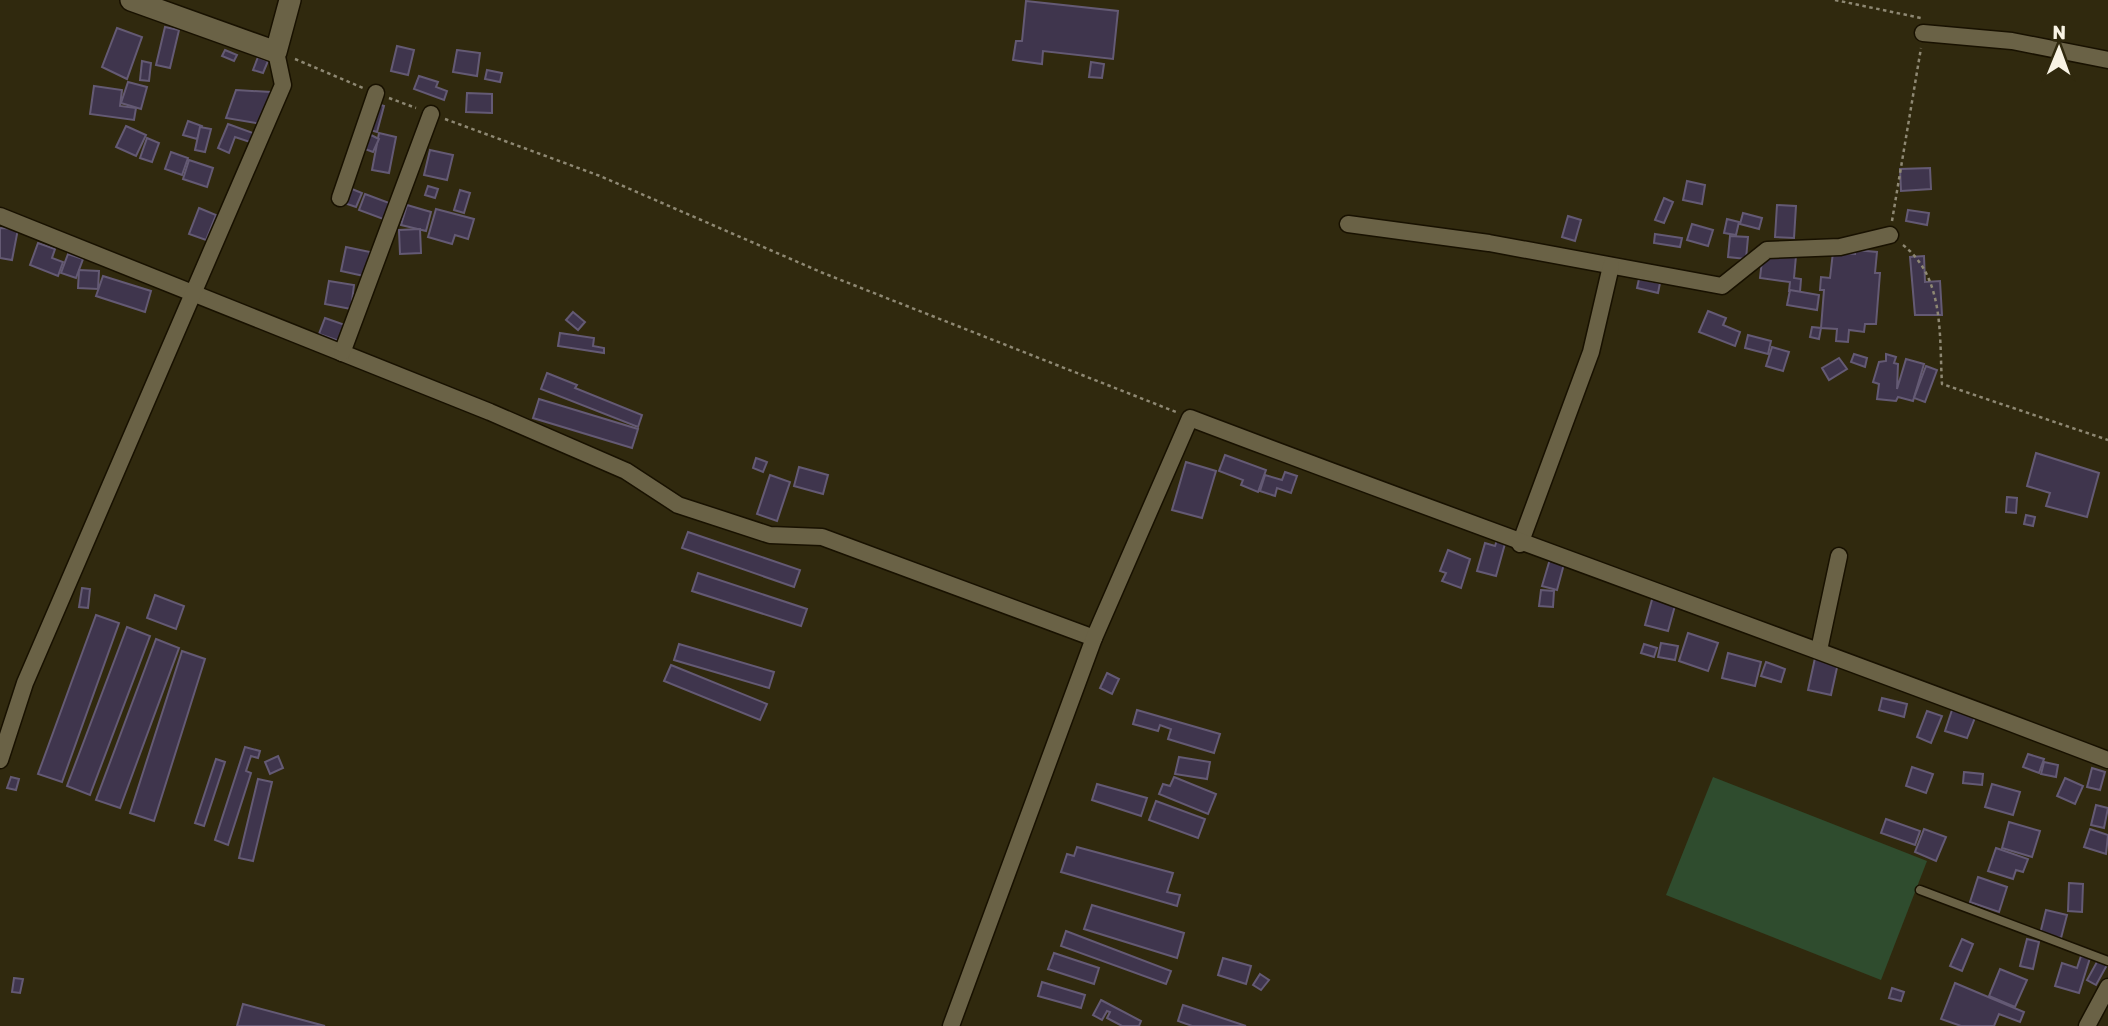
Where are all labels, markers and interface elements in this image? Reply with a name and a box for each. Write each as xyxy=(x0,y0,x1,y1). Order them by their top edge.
north arrow xyxy=(2024,14,2094,84)
text: N xyxy=(2052,21,2066,44)

